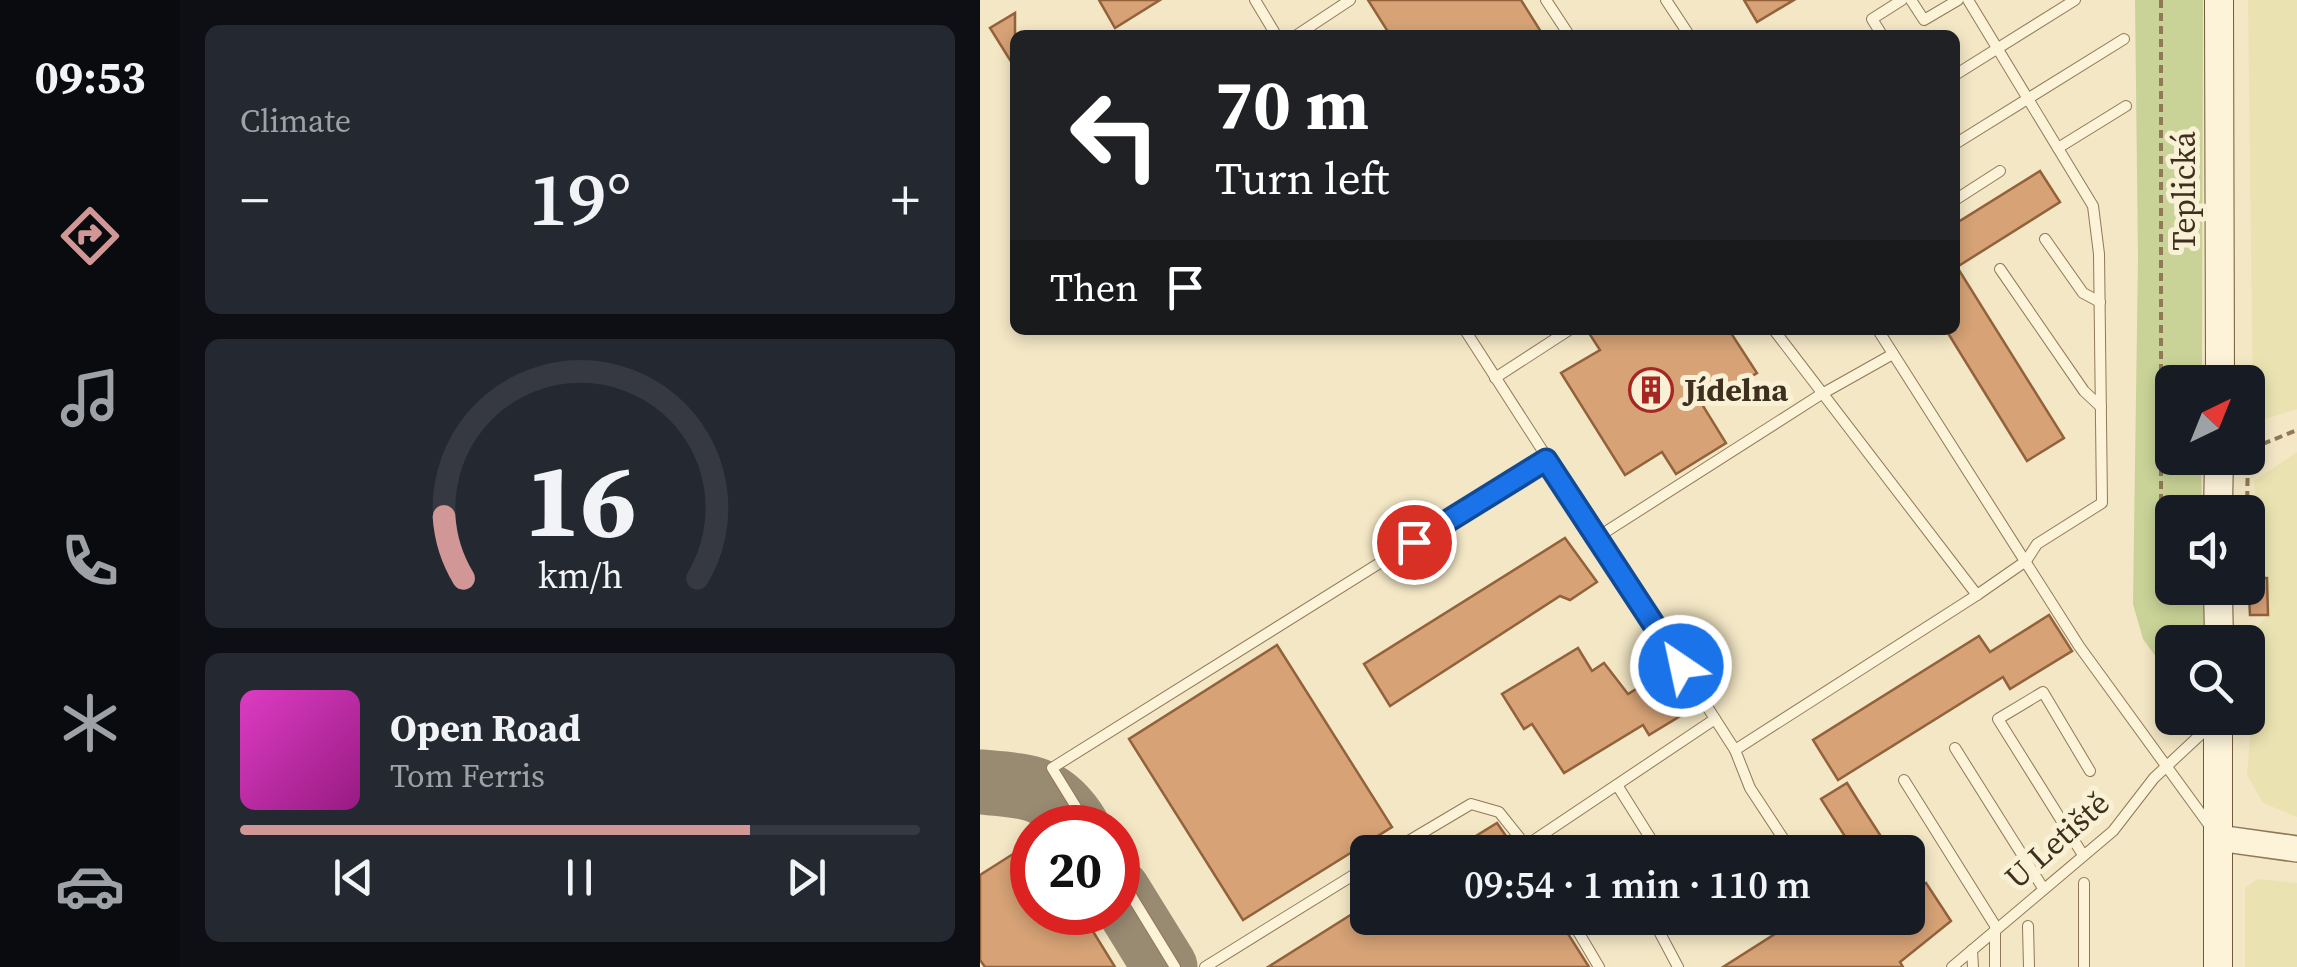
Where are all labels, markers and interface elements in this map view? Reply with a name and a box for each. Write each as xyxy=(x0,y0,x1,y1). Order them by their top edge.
text: 09:53 xyxy=(34,46,146,108)
text: 70 m xyxy=(1215,56,1369,152)
icon: left xyxy=(1050,70,1180,200)
text: Climate xyxy=(240,99,351,143)
street label: Teplická xyxy=(2162,131,2206,251)
text: 19° xyxy=(529,147,631,250)
text: Turn left xyxy=(1215,147,1389,209)
text: − xyxy=(240,162,269,237)
text: + xyxy=(891,162,920,237)
icon: directions xyxy=(55,201,125,271)
icon: arrive xyxy=(1158,260,1213,315)
text: Then xyxy=(1050,262,1138,314)
icon: music xyxy=(55,363,125,433)
north arrow xyxy=(2155,365,2265,475)
map controls xyxy=(2155,365,2265,735)
building icon: Jídelna xyxy=(1628,367,1674,413)
place label: Jídelna xyxy=(1682,368,1789,412)
text: 16 xyxy=(524,428,636,571)
button: sound xyxy=(2155,495,2265,605)
pin xyxy=(1372,500,1457,585)
icon: arrive xyxy=(1387,515,1442,570)
icon: phone xyxy=(55,526,125,596)
text: km/h xyxy=(537,551,623,600)
position arrow xyxy=(1629,614,1733,718)
button: search xyxy=(2155,625,2265,735)
icon: climate xyxy=(55,688,125,758)
text: Open Road xyxy=(390,702,581,754)
text: Tom Ferris xyxy=(390,754,545,798)
street label: U Letiště xyxy=(1995,781,2119,899)
speed limit sign: 20 xyxy=(1010,805,1140,935)
icon: previous xyxy=(326,850,381,905)
icon: pause xyxy=(552,850,607,905)
icon: next xyxy=(779,850,834,905)
icon: car xyxy=(55,851,125,921)
text: 09:54 · 1 min · 110 m xyxy=(1464,859,1811,911)

